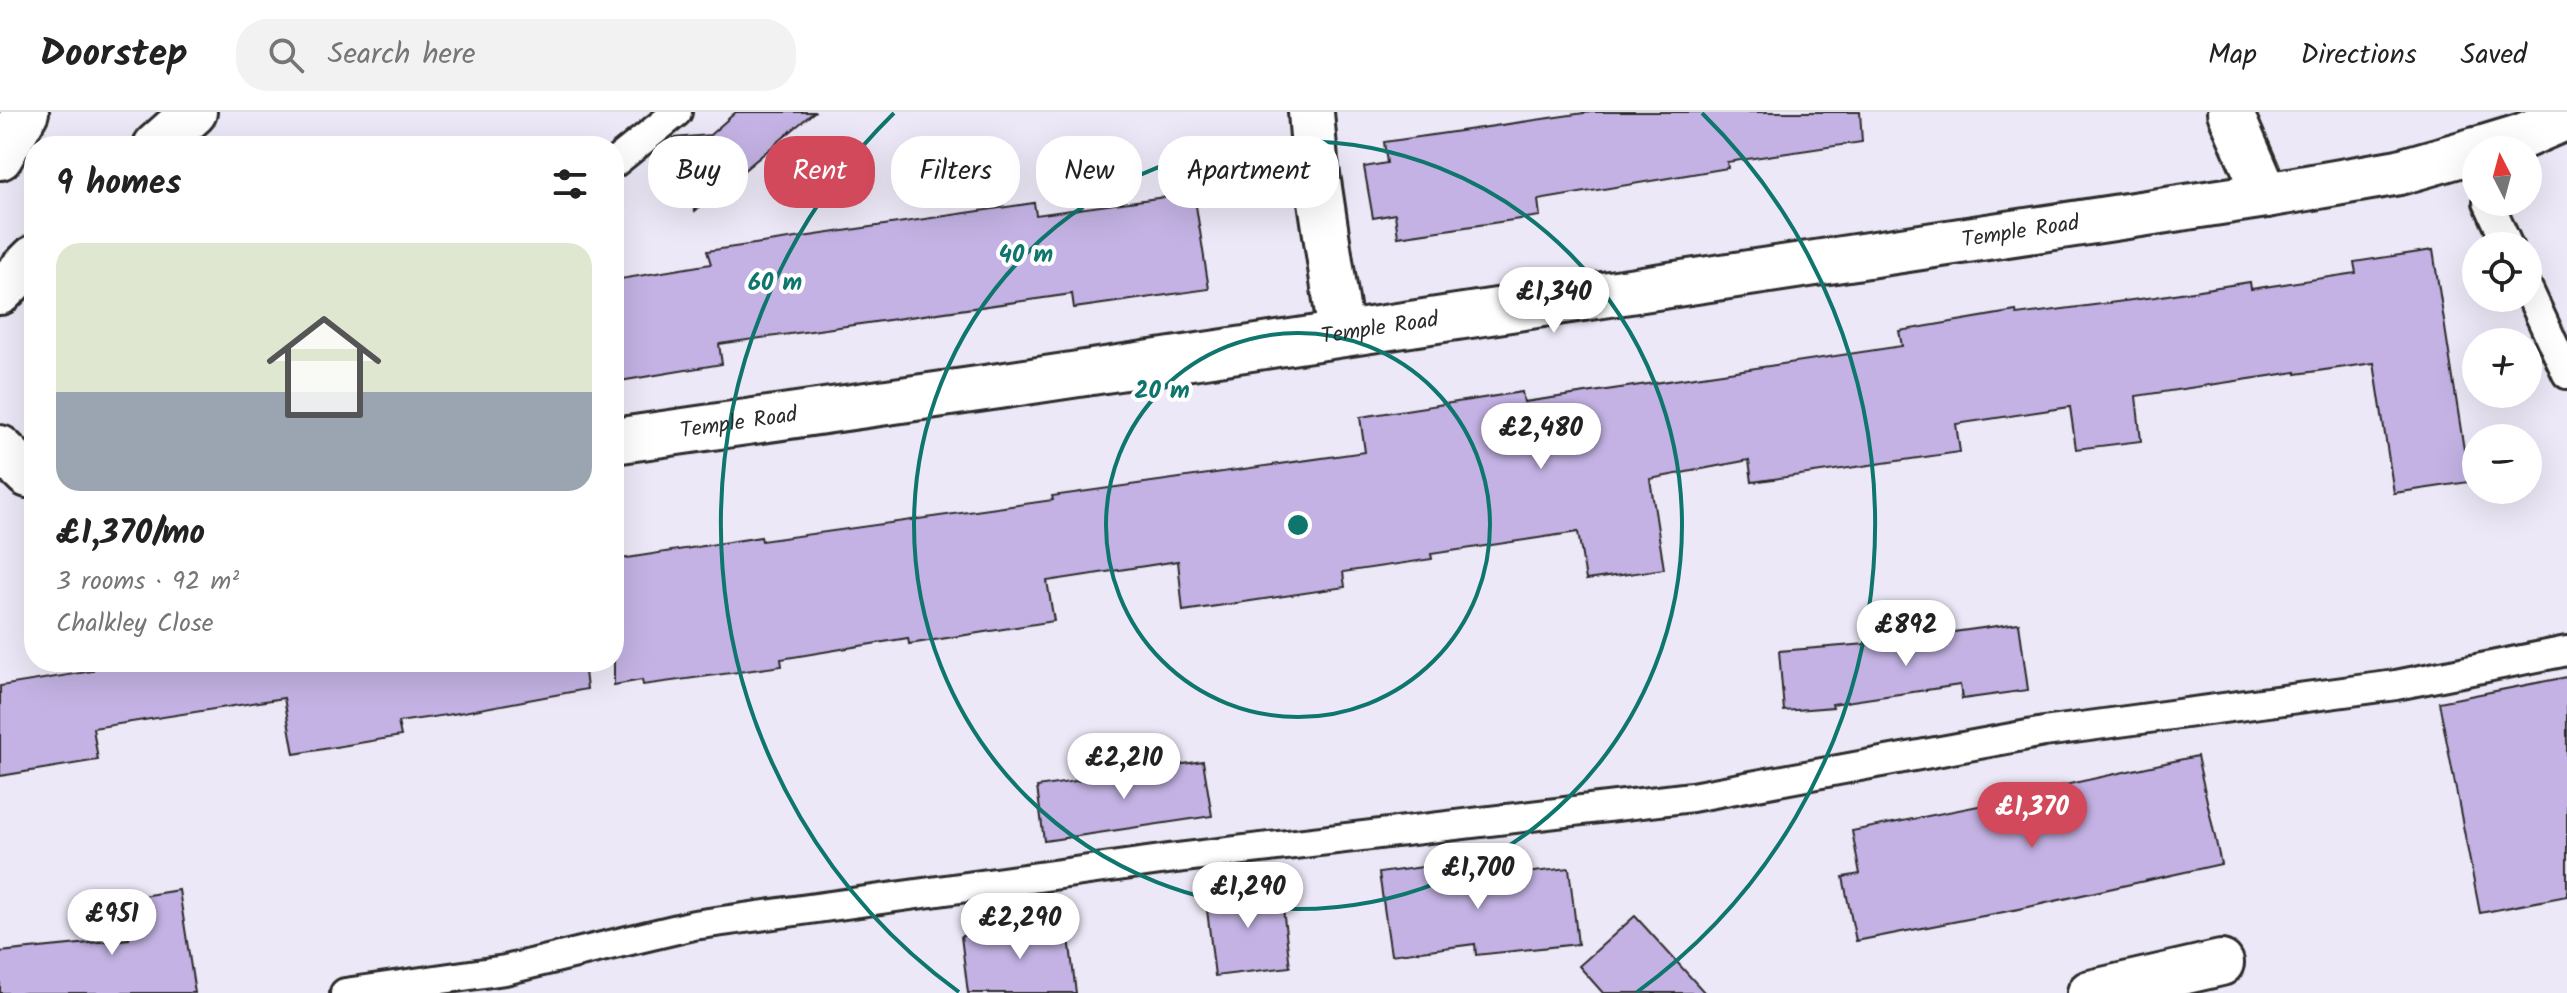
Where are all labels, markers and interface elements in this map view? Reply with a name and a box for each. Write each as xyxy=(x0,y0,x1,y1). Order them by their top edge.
search box xyxy=(236,19,796,91)
text: Doorstep xyxy=(40,25,188,85)
text: Search here xyxy=(328,31,476,79)
icon: search xyxy=(264,33,308,77)
text: Map xyxy=(2208,33,2257,78)
text: Directions xyxy=(2301,33,2417,78)
text: Saved xyxy=(2461,33,2527,78)
chip: Buy xyxy=(648,136,748,208)
chip: Rent xyxy=(764,136,875,208)
chip: Filters xyxy=(891,136,1020,208)
chip: New xyxy=(1036,136,1142,208)
chip: Apartment xyxy=(1158,136,1339,208)
north arrow xyxy=(2462,136,2542,216)
map controls xyxy=(2462,136,2542,504)
text: 9 homes xyxy=(56,157,181,211)
icon: filters xyxy=(548,162,592,206)
street label: Temple Road xyxy=(1960,206,2083,258)
button: locate xyxy=(2462,232,2542,312)
text: 40 m xyxy=(999,236,1053,275)
text: 60 m xyxy=(748,264,802,303)
pin: £1,340 xyxy=(1489,267,1619,335)
text: £1,340 xyxy=(1516,272,1592,314)
icon: home xyxy=(252,295,396,439)
street label: Temple Road xyxy=(1319,302,1442,355)
button: + xyxy=(2462,328,2542,408)
text: 20 m xyxy=(1134,372,1190,411)
street label: Temple Road xyxy=(678,397,801,449)
pin: £2,480 xyxy=(1476,403,1606,471)
text: £2,480 xyxy=(1499,408,1583,450)
button: − xyxy=(2462,424,2542,504)
text: £1,370/mo xyxy=(56,507,205,561)
centre of rings xyxy=(1284,511,1312,539)
text: 3 rooms · 92 m² xyxy=(56,561,239,603)
pin: £892 xyxy=(1859,600,1953,668)
text: Chalkley Close xyxy=(56,603,213,645)
text: £892 xyxy=(1875,605,1937,647)
pin: £2,210 xyxy=(1059,733,1189,801)
text: £2,210 xyxy=(1085,738,1163,780)
pin: £1,370 xyxy=(1967,782,2097,850)
text: £1,370 xyxy=(1995,787,2069,829)
pin: £1,700 xyxy=(1413,843,1543,911)
text: £1,700 xyxy=(1442,848,1514,890)
pin: £1,290 xyxy=(1183,862,1313,930)
text: £1,290 xyxy=(1210,867,1286,909)
pin: £951 xyxy=(65,889,159,957)
pin: £2,290 xyxy=(955,893,1085,961)
text: £951 xyxy=(85,894,139,936)
text: £2,290 xyxy=(979,898,1061,940)

